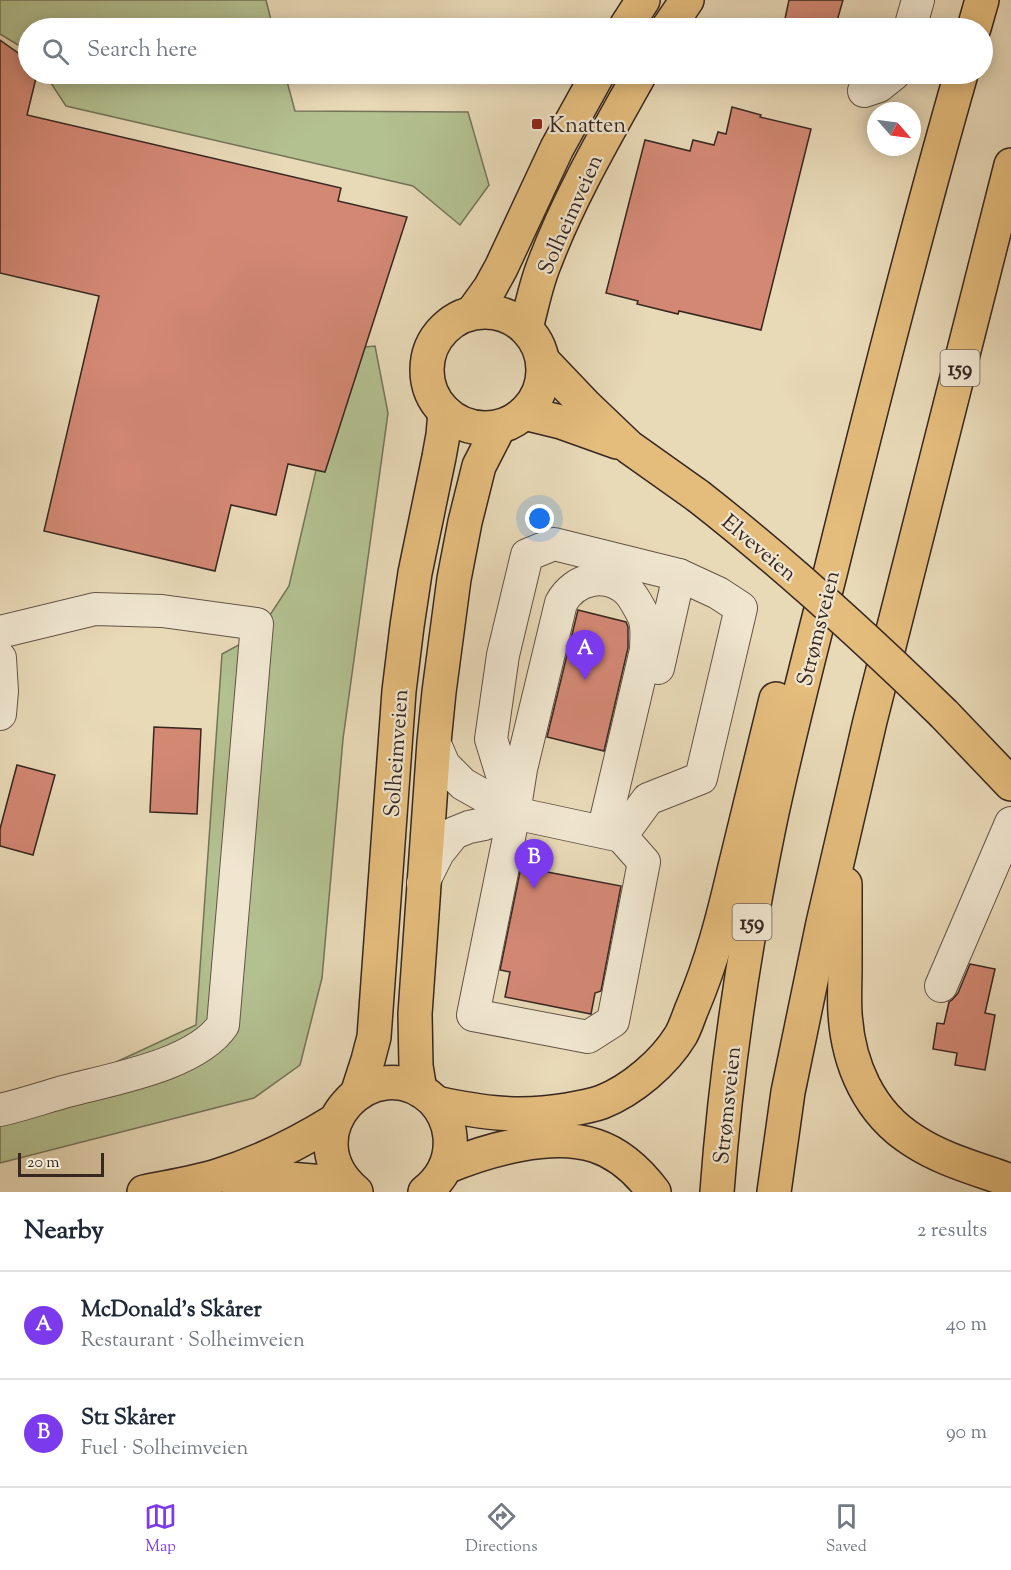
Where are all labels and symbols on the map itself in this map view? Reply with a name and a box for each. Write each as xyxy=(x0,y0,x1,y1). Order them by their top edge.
north arrow xyxy=(867,102,921,156)
place label: Knatten xyxy=(549,111,626,143)
marker: Knatten xyxy=(530,117,544,131)
street label: Solheimveien xyxy=(531,150,612,280)
road number: 159 xyxy=(940,350,980,386)
your location xyxy=(525,504,554,533)
street label: Elveveien xyxy=(713,508,803,591)
street label: Strømsveien xyxy=(790,567,850,690)
pin: A xyxy=(566,630,604,680)
street label: Solheimveien xyxy=(378,688,418,818)
pin: B xyxy=(514,840,554,889)
road number: 159 xyxy=(732,904,771,940)
street label: Strømsveien xyxy=(707,1045,751,1166)
scale bar xyxy=(18,1150,104,1178)

